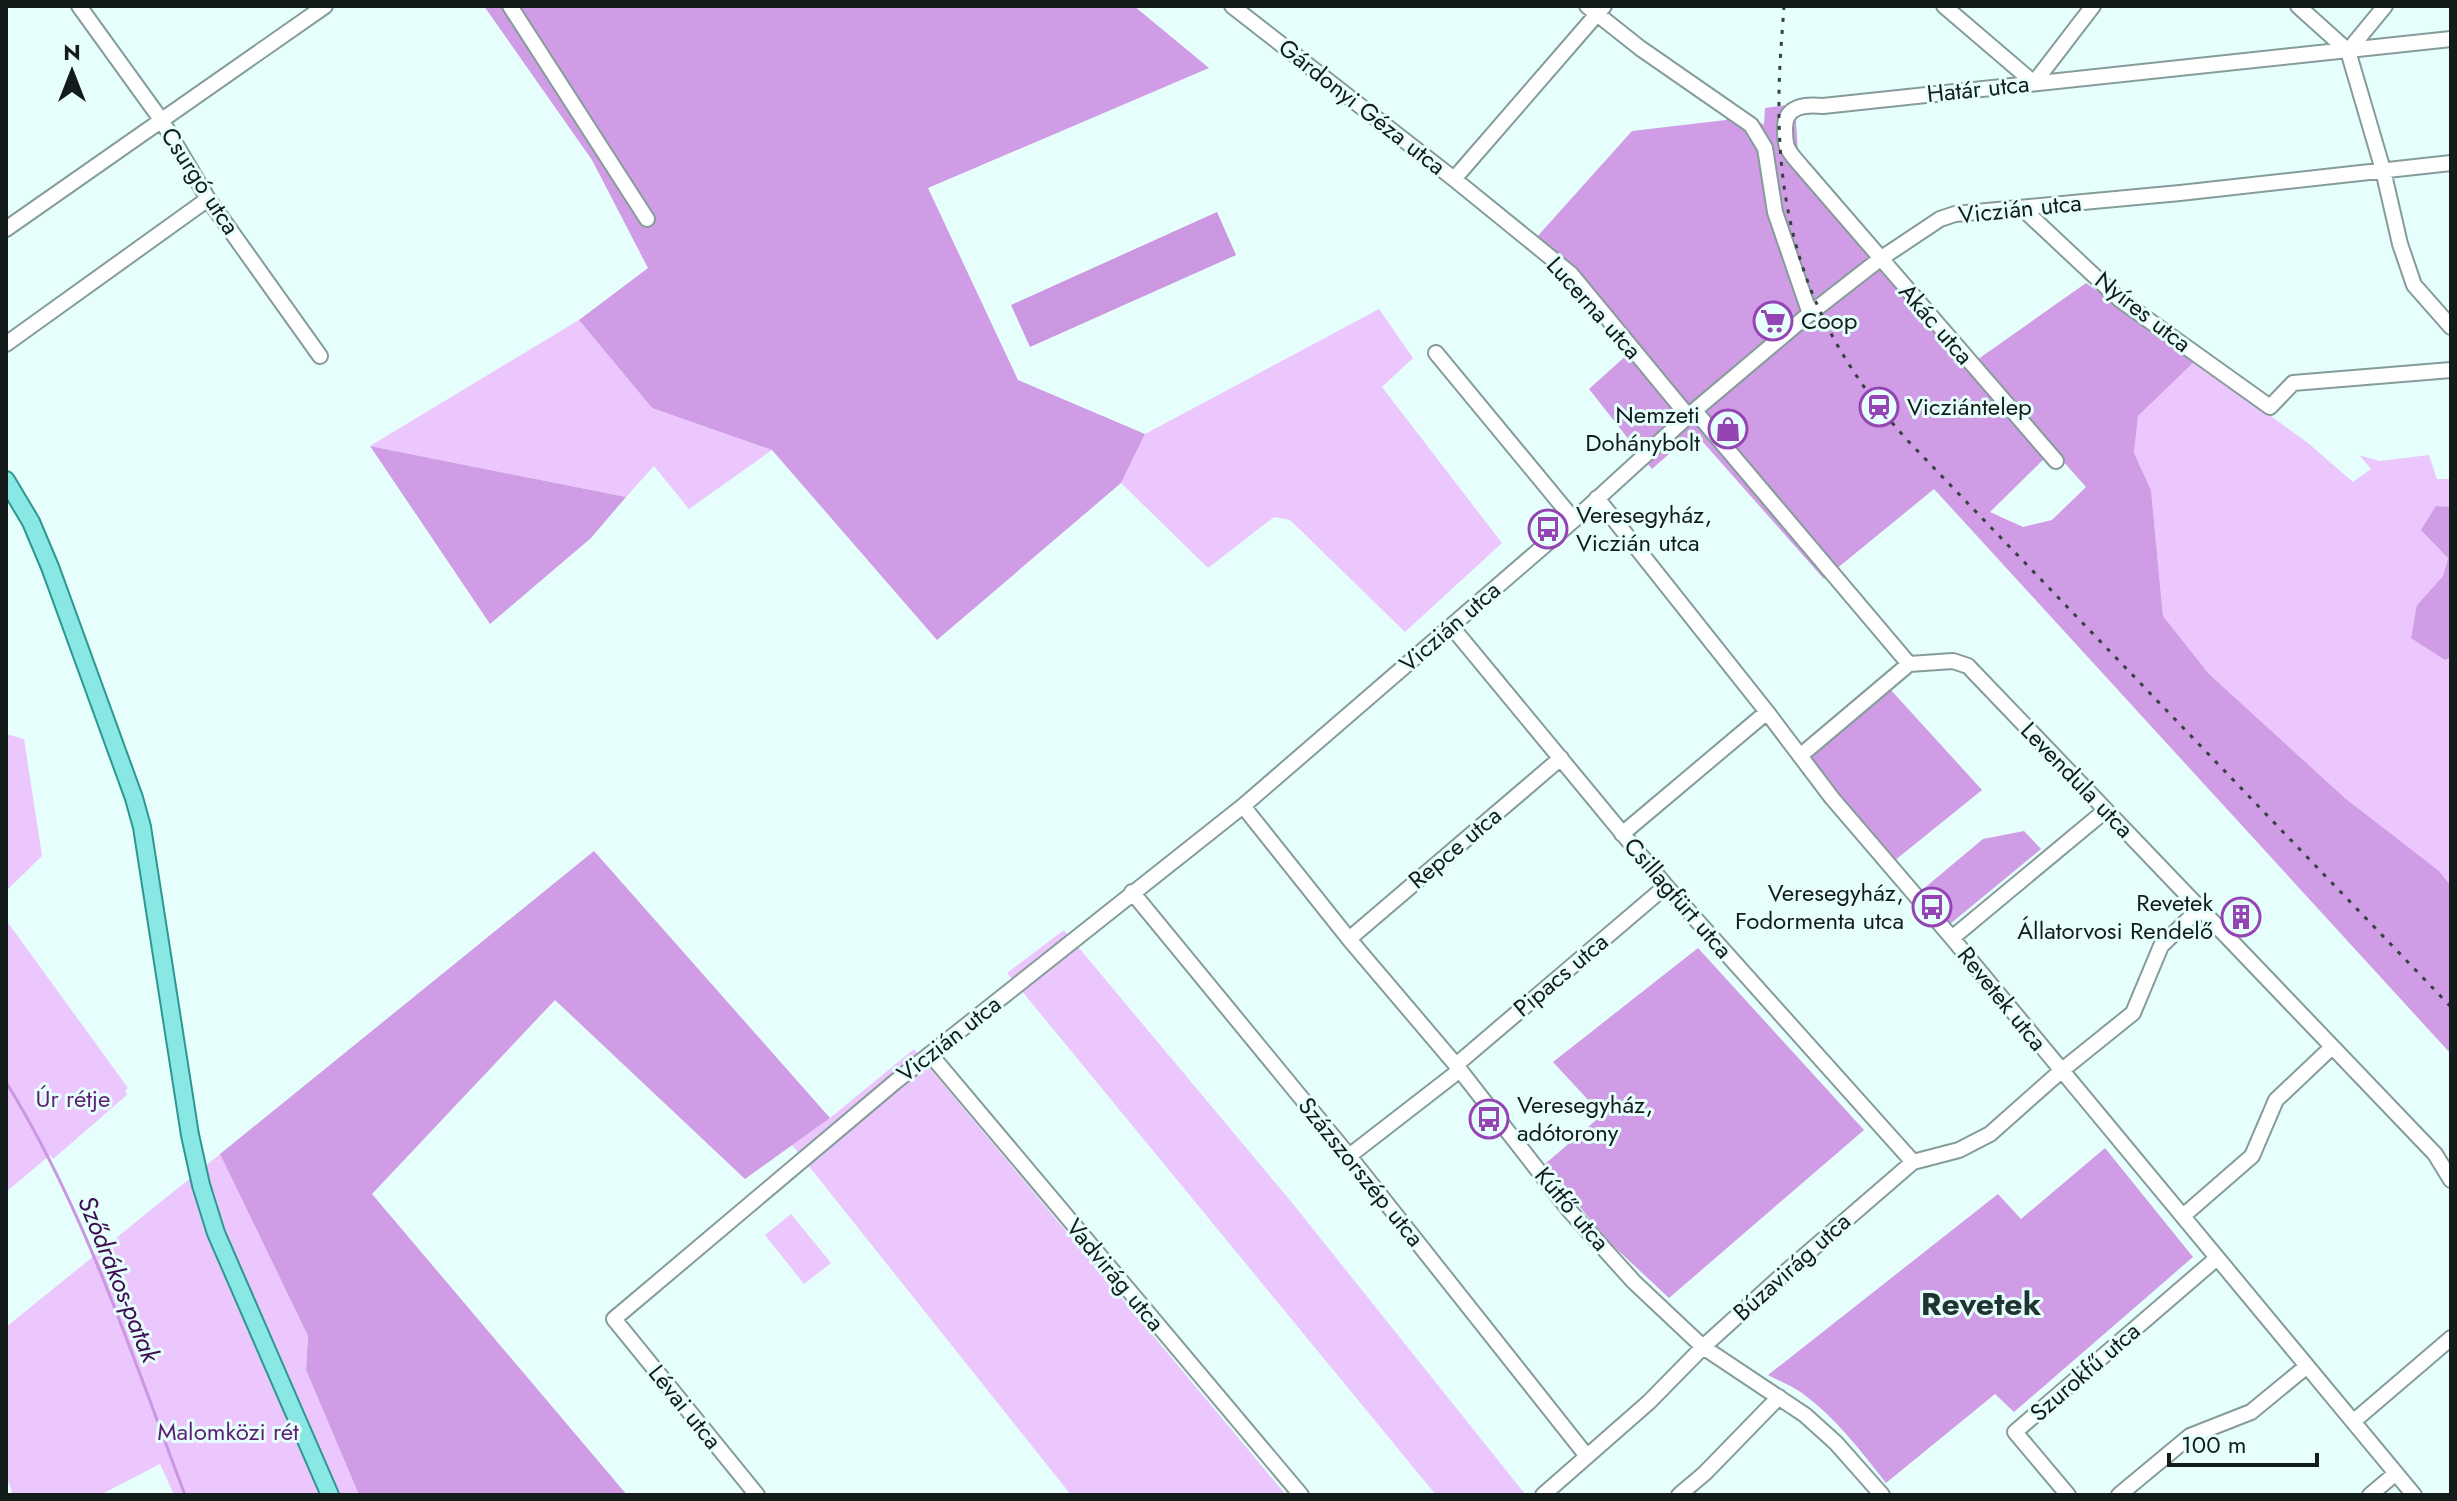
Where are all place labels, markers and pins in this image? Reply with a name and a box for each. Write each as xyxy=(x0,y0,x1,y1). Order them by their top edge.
supermarket icon: Coop xyxy=(1752,300,1794,342)
place label: Coop xyxy=(1801,303,1857,338)
station icon: Vicziántelep xyxy=(1858,386,1900,428)
place label: Vicziántelep xyxy=(1907,389,2032,424)
place label: Nemzeti Dohánybolt xyxy=(1585,397,1700,460)
shop icon: Nemzeti Dohánybolt xyxy=(1707,408,1749,450)
place label: Veresegyház, Viczián utca xyxy=(1576,497,1712,560)
bus stop icon: Veresegyház, Viczián utca xyxy=(1527,508,1569,550)
place label: Veresegyház, Fodormenta utca xyxy=(1735,875,1904,938)
place label: Revetek Állatorvosi Rendelő xyxy=(2017,885,2213,948)
bus stop icon: Veresegyház, Fodormenta utca xyxy=(1911,886,1953,928)
building icon: Revetek Állatorvosi Rendelő xyxy=(2220,896,2262,938)
place label: Veresegyház, adótorony xyxy=(1517,1087,1653,1150)
bus stop icon: Veresegyház, adótorony xyxy=(1468,1098,1510,1140)

